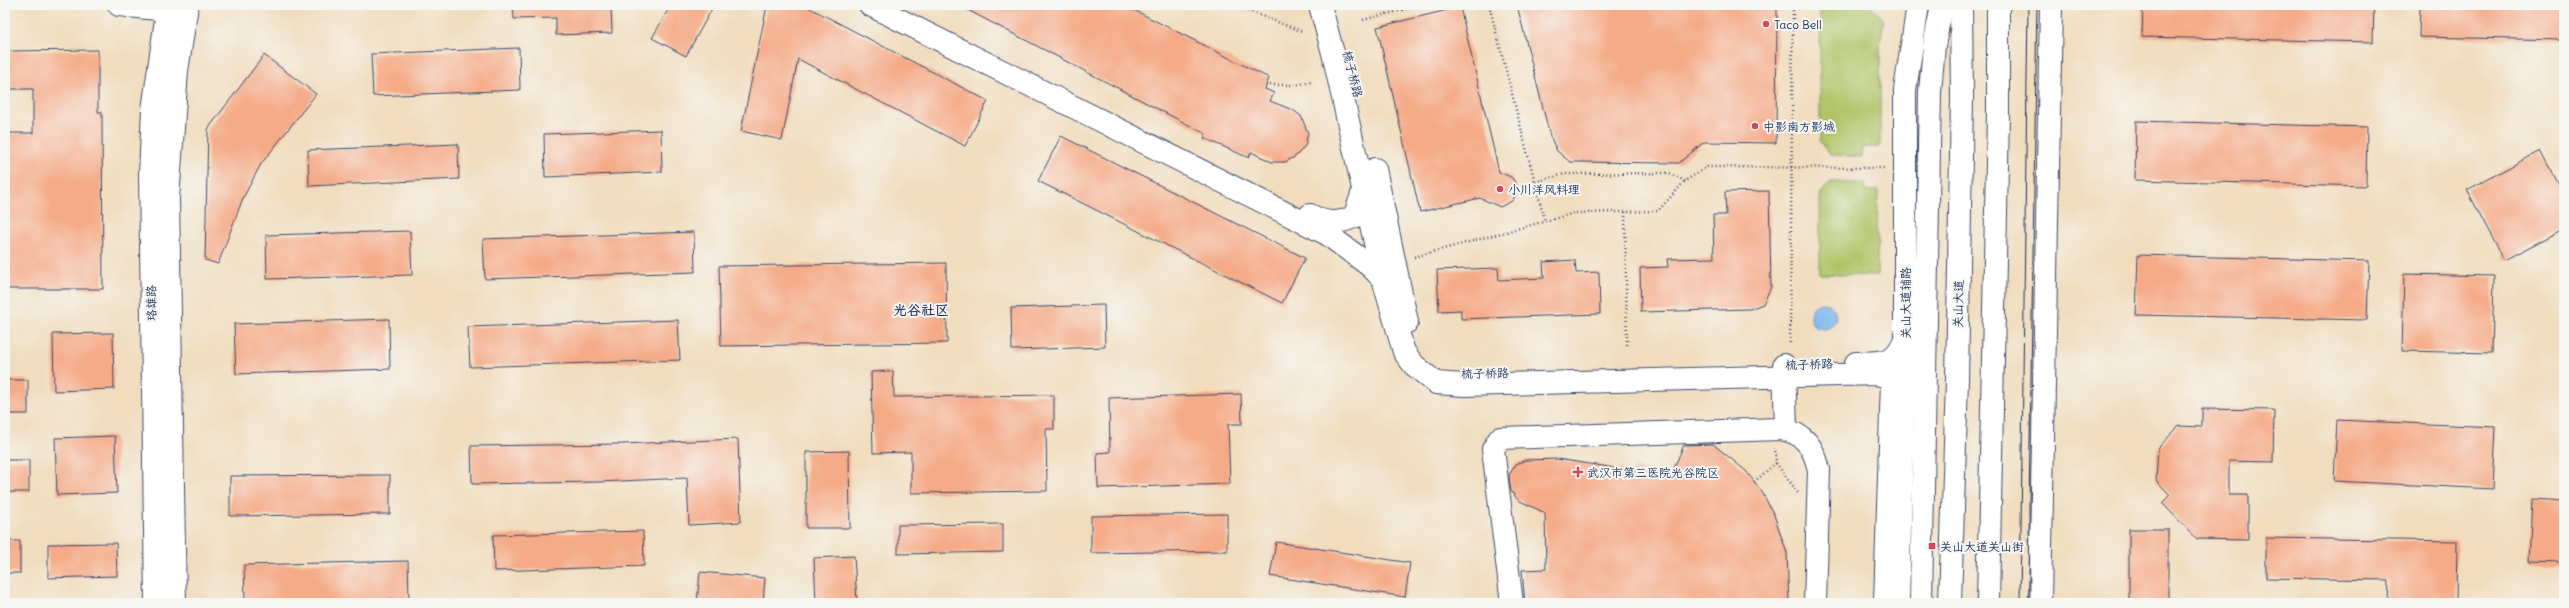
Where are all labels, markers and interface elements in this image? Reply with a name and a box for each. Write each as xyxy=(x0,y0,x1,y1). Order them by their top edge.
place label: Taco Bell xyxy=(1774,17,1822,32)
marker: Taco Bell xyxy=(1761,19,1771,29)
street label: 梳子桥路 xyxy=(1340,49,1366,99)
place label: 中影南方影城 xyxy=(1763,119,1835,134)
marker: 中影南方影城 xyxy=(1750,121,1760,131)
place label: 小川洋风料理 xyxy=(1508,182,1580,197)
marker: 小川洋风料理 xyxy=(1495,184,1505,194)
street label: 关山大道辅路 xyxy=(1898,267,1913,339)
street label: 关山大道 xyxy=(1950,280,1966,328)
street label: 珞雄路 xyxy=(143,285,159,321)
district label: 光谷社区 xyxy=(893,301,949,319)
street label: 梳子桥路 xyxy=(1785,356,1833,372)
street label: 梳子桥路 xyxy=(1461,365,1509,381)
place label: 武汉市第三医院光谷院区 xyxy=(1587,465,1719,480)
marker: 武汉市第三医院光谷院区 xyxy=(1572,466,1584,478)
place label: 关山大道关山街 xyxy=(1940,539,2024,554)
marker: 关山大道关山街 xyxy=(1927,541,1937,551)

